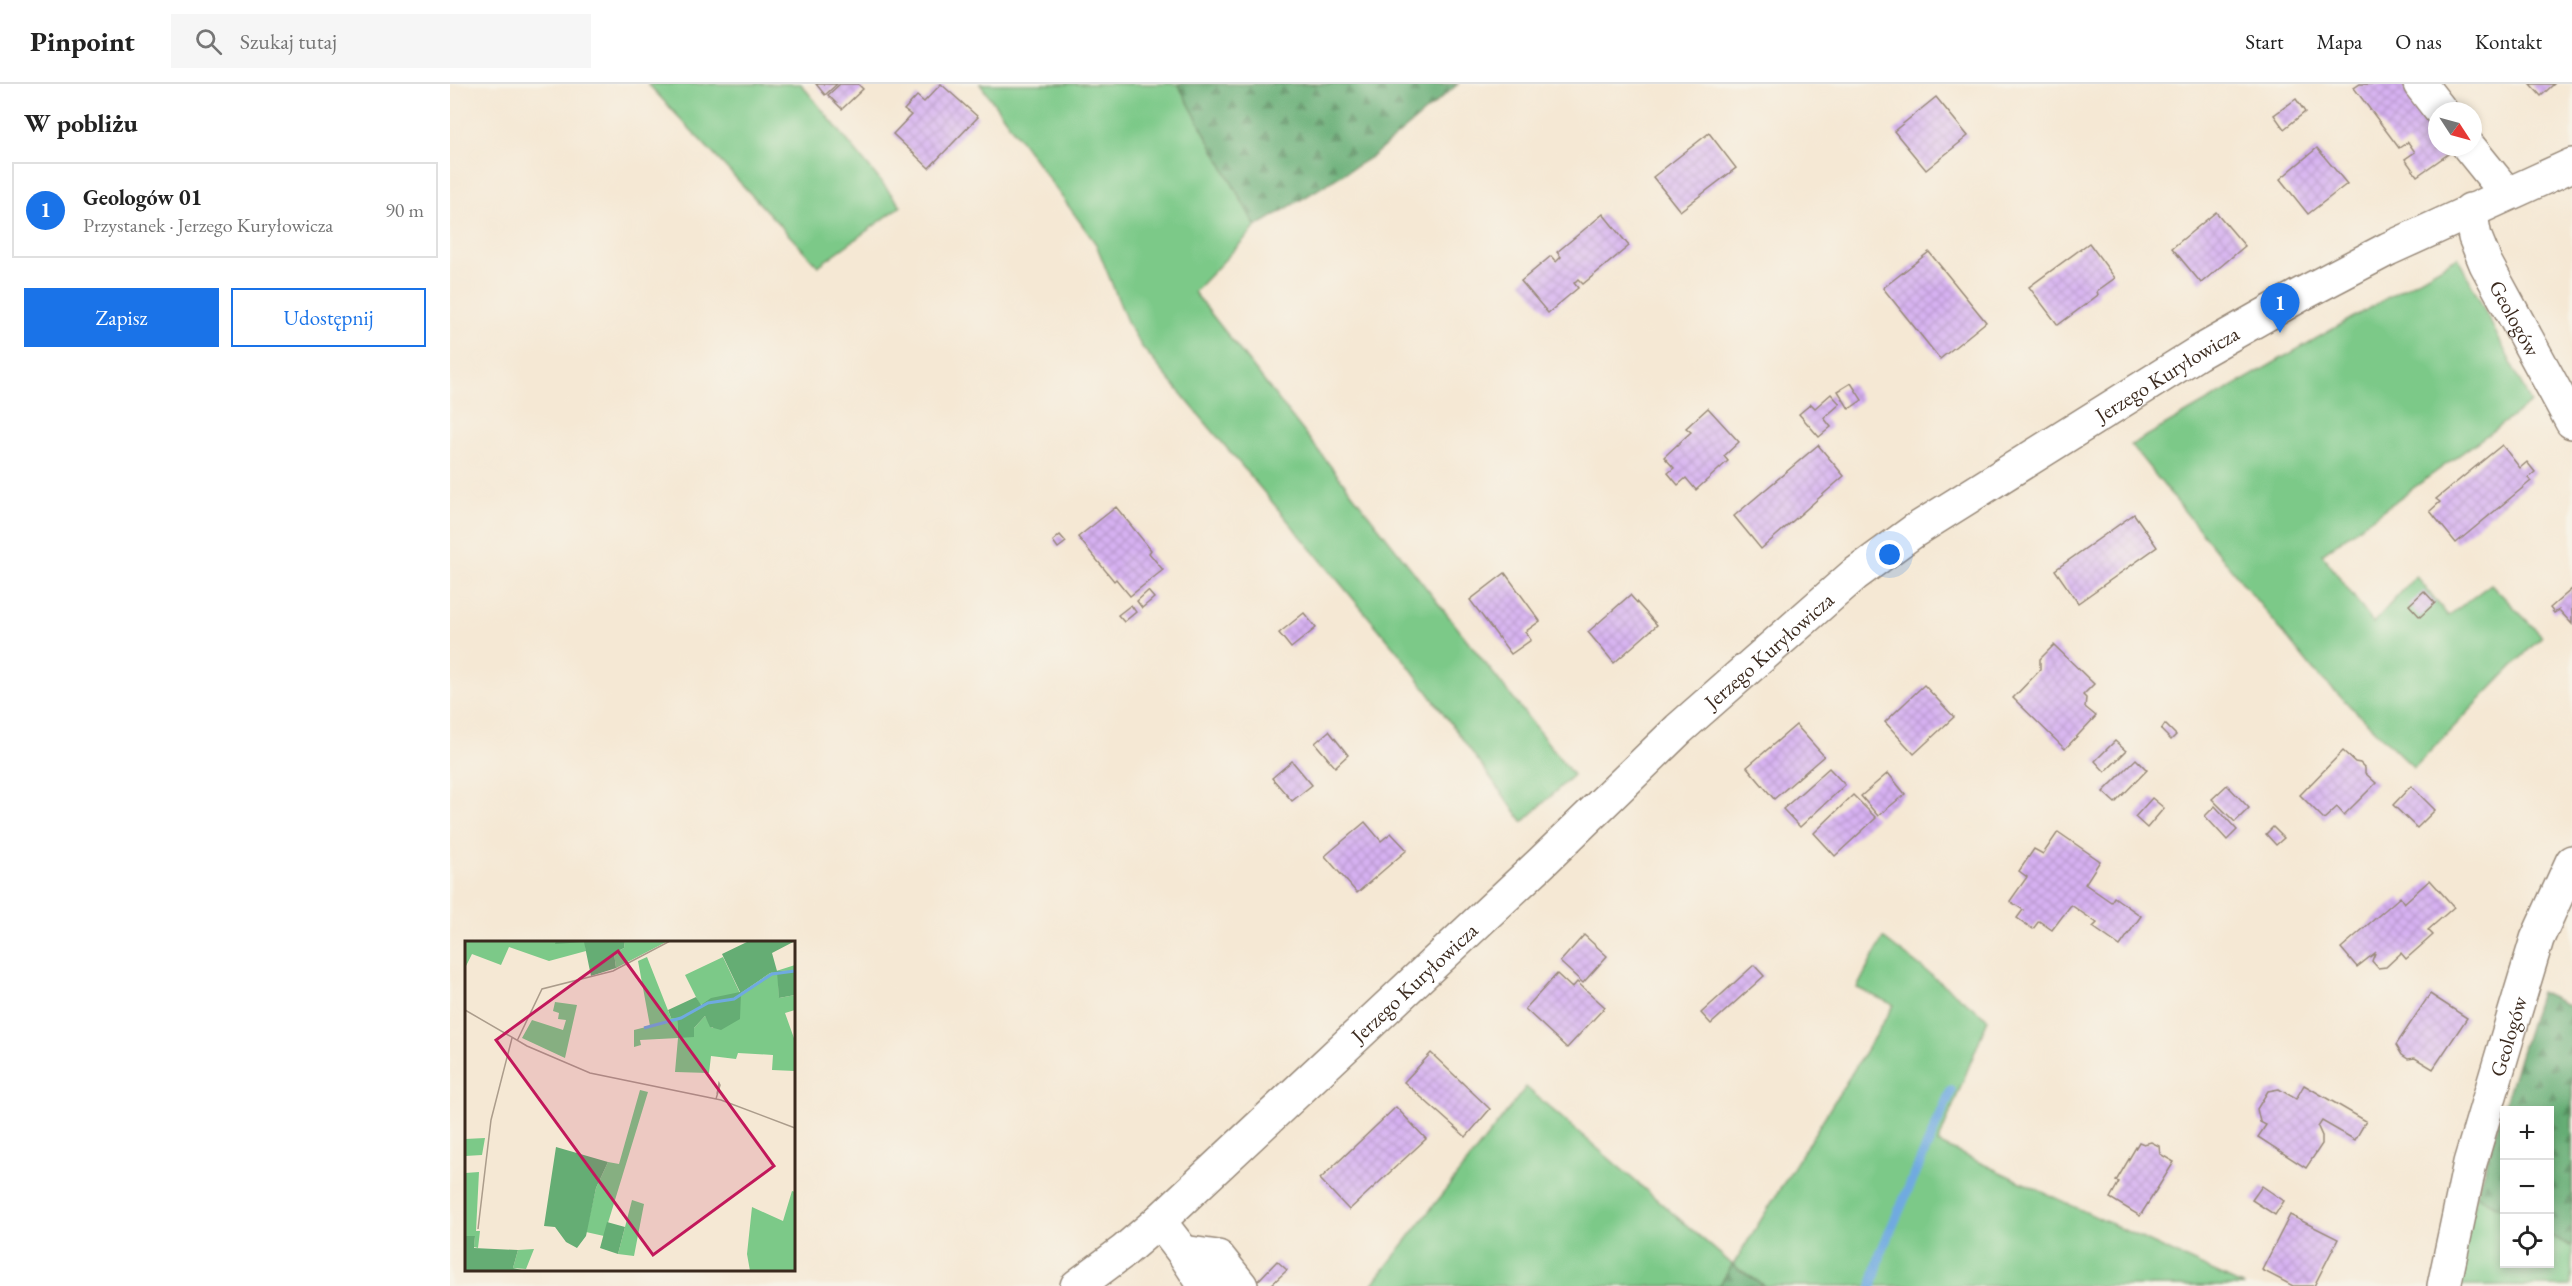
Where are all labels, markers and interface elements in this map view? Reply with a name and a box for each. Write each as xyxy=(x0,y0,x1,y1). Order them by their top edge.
search box xyxy=(171,14,591,68)
text: Pinpoint xyxy=(30,23,135,59)
icon: search xyxy=(192,25,225,58)
text: Szukaj tutaj xyxy=(240,27,337,56)
text: Start xyxy=(2245,28,2284,55)
text: Mapa xyxy=(2317,28,2362,55)
text: O nas xyxy=(2395,28,2442,55)
text: Kontakt xyxy=(2475,28,2542,55)
north arrow xyxy=(2428,102,2482,156)
text: W pobliżu xyxy=(24,106,138,140)
text: Geologów 01 xyxy=(83,183,202,212)
text: 1 xyxy=(40,197,51,223)
text: 90 m xyxy=(385,197,424,223)
text: Przystanek · Jerzego Kuryłowicza xyxy=(83,212,333,238)
street label: Geologów xyxy=(2484,275,2547,361)
pin: 1 xyxy=(2260,284,2300,333)
button: Zapisz xyxy=(24,288,219,347)
button: Udostępnij xyxy=(231,288,426,347)
street label: Jerzego Kuryłowicza xyxy=(2088,319,2244,429)
your location xyxy=(1875,540,1904,569)
street label: Jerzego Kuryłowicza xyxy=(1697,585,1839,716)
street label: Jerzego Kuryłowicza xyxy=(1343,916,1483,1049)
inset map xyxy=(465,941,795,1271)
street label: Geologów xyxy=(2483,992,2533,1080)
map controls xyxy=(2500,1106,2554,1268)
button: + xyxy=(2500,1106,2554,1160)
button: − xyxy=(2500,1160,2554,1214)
button: locate xyxy=(2500,1214,2554,1268)

